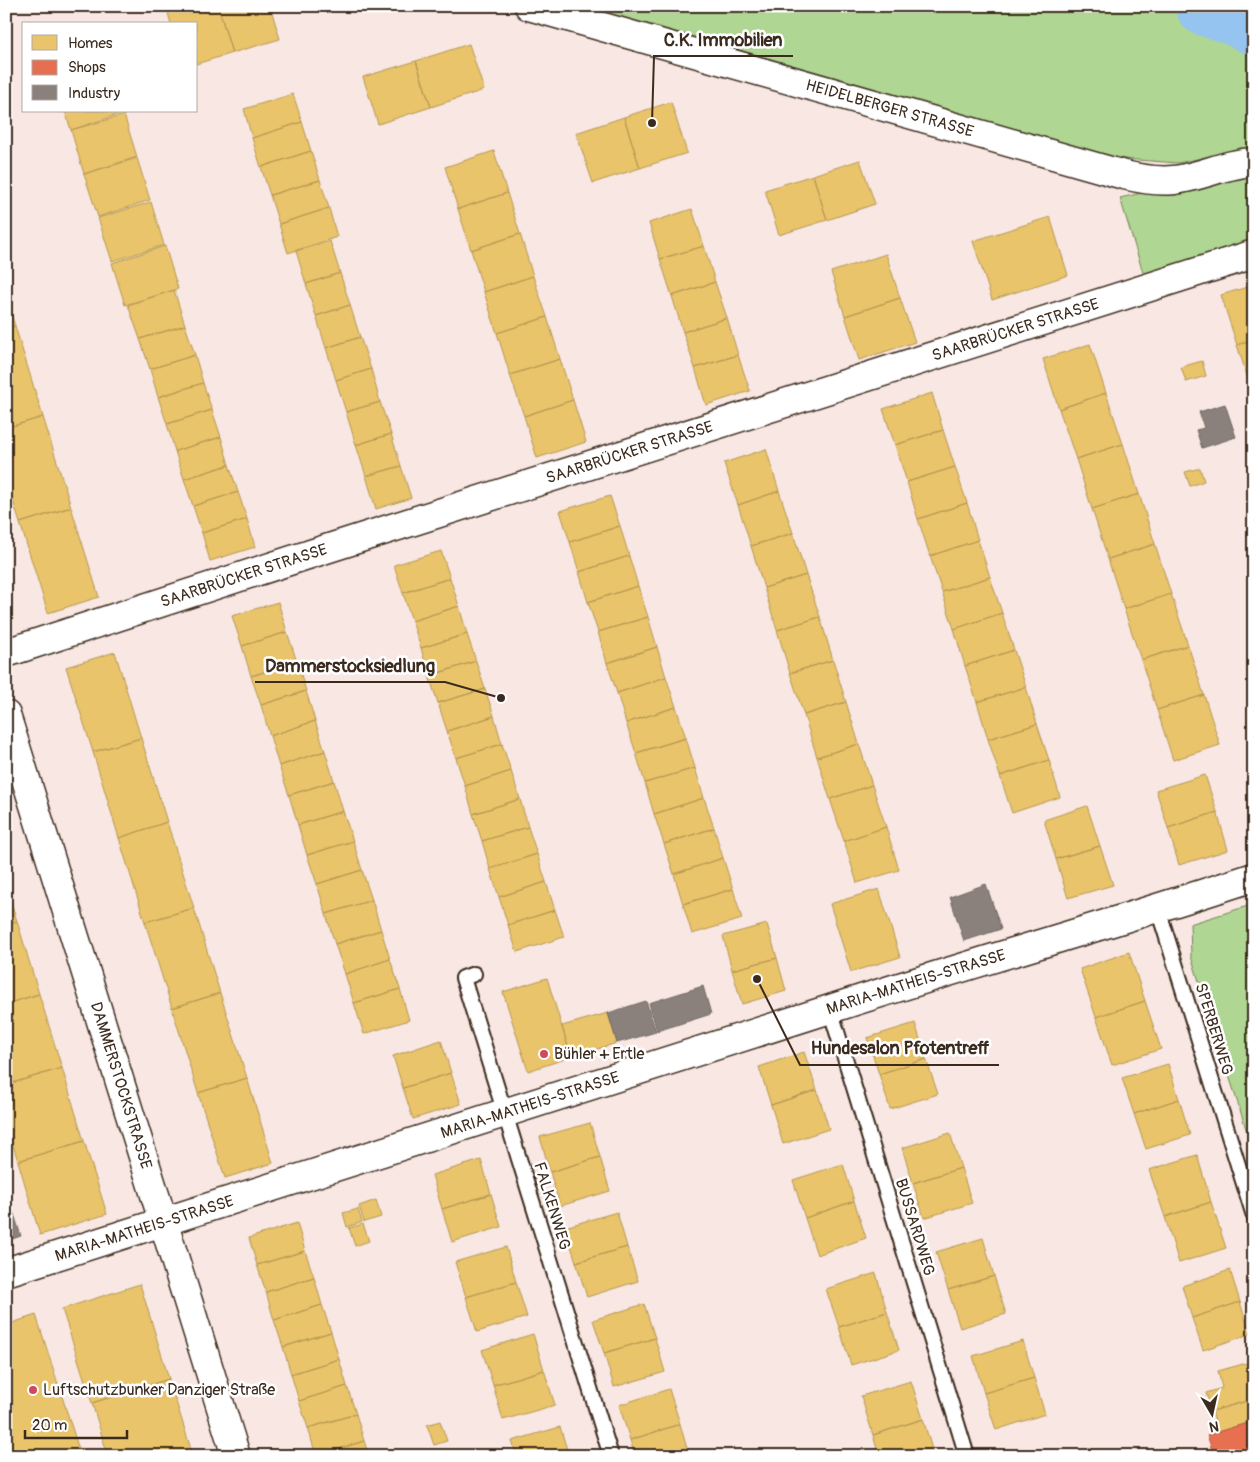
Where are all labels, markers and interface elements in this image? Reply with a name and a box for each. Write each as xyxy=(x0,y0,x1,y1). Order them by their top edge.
legend xyxy=(22,22,198,112)
callout: C.K. Immobilien xyxy=(654,23,793,56)
text: C.K. Immobilien xyxy=(664,29,782,52)
text: Homes xyxy=(68,34,113,53)
text: Shops xyxy=(68,58,106,77)
street label: HEIDELBERGER STRASSE xyxy=(804,75,976,142)
text: Industry xyxy=(68,84,121,103)
street label: SAARBRÜCKER STRASSE xyxy=(930,294,1101,366)
street label: SAARBRÜCKER STRASSE xyxy=(544,417,716,488)
street label: SAARBRÜCKER STRASSE xyxy=(158,539,330,612)
callout: Dammerstocksiedlung xyxy=(255,649,445,682)
text: Dammerstocksiedlung xyxy=(265,655,435,678)
street label: MARIA-MATHEIS-STRASSE xyxy=(824,945,1008,1020)
street label: SPERBERWEG xyxy=(1191,981,1237,1077)
street label: DAMMERSTOCKSTRASSE xyxy=(86,1000,156,1172)
callout: Hundesalon Pfotentreff xyxy=(800,1032,999,1065)
text: Hundesalon Pfotentreff xyxy=(811,1037,989,1060)
place label: Bühler + Ertle xyxy=(554,1044,645,1064)
marker: Bühler + Ertle xyxy=(538,1048,550,1060)
street label: MARIA-MATHEIS-STRASSE xyxy=(438,1067,622,1143)
street label: FALKENWEG xyxy=(529,1160,575,1252)
street label: BUSSARDWEG xyxy=(891,1176,939,1278)
street label: MARIA-MATHEIS-STRASSE xyxy=(52,1191,236,1266)
place label: Luftschutzbunker Danziger Straße xyxy=(43,1380,275,1400)
marker: Luftschutzbunker Danziger Straße xyxy=(27,1384,39,1396)
north arrow xyxy=(1188,1390,1238,1440)
scale bar xyxy=(25,1407,128,1439)
text: 20 m xyxy=(32,1416,67,1435)
text: N xyxy=(1208,1417,1220,1435)

